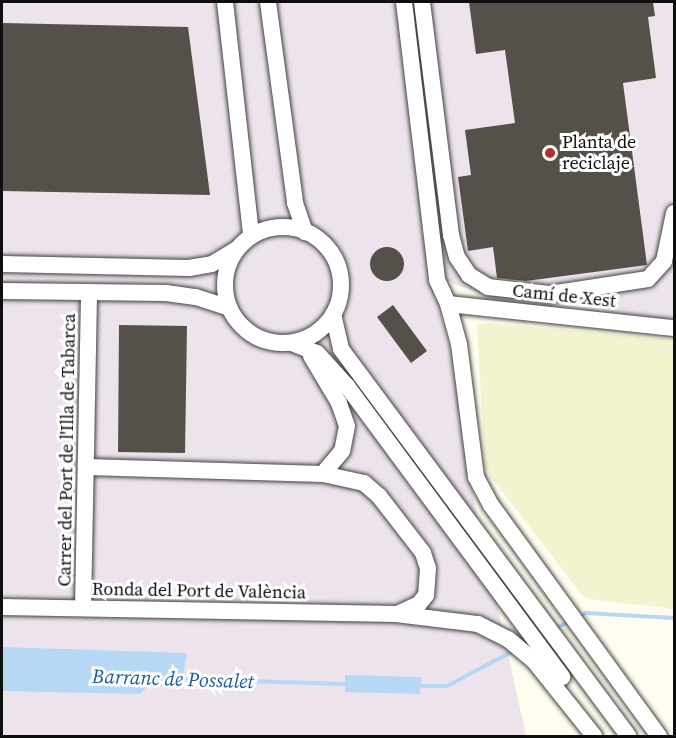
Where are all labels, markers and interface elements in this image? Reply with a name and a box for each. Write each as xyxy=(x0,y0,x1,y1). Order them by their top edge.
place label: Planta de reciclaje xyxy=(562,132,636,174)
marker: Planta de reciclaje xyxy=(543,146,557,160)
street label: Camí de Xest xyxy=(511,280,617,312)
street label: Carrer del Port de l'Illa de Tabarca xyxy=(54,313,80,587)
street label: Ronda del Port de València xyxy=(91,578,307,604)
water label: Barranc de Possalet xyxy=(92,664,254,694)

